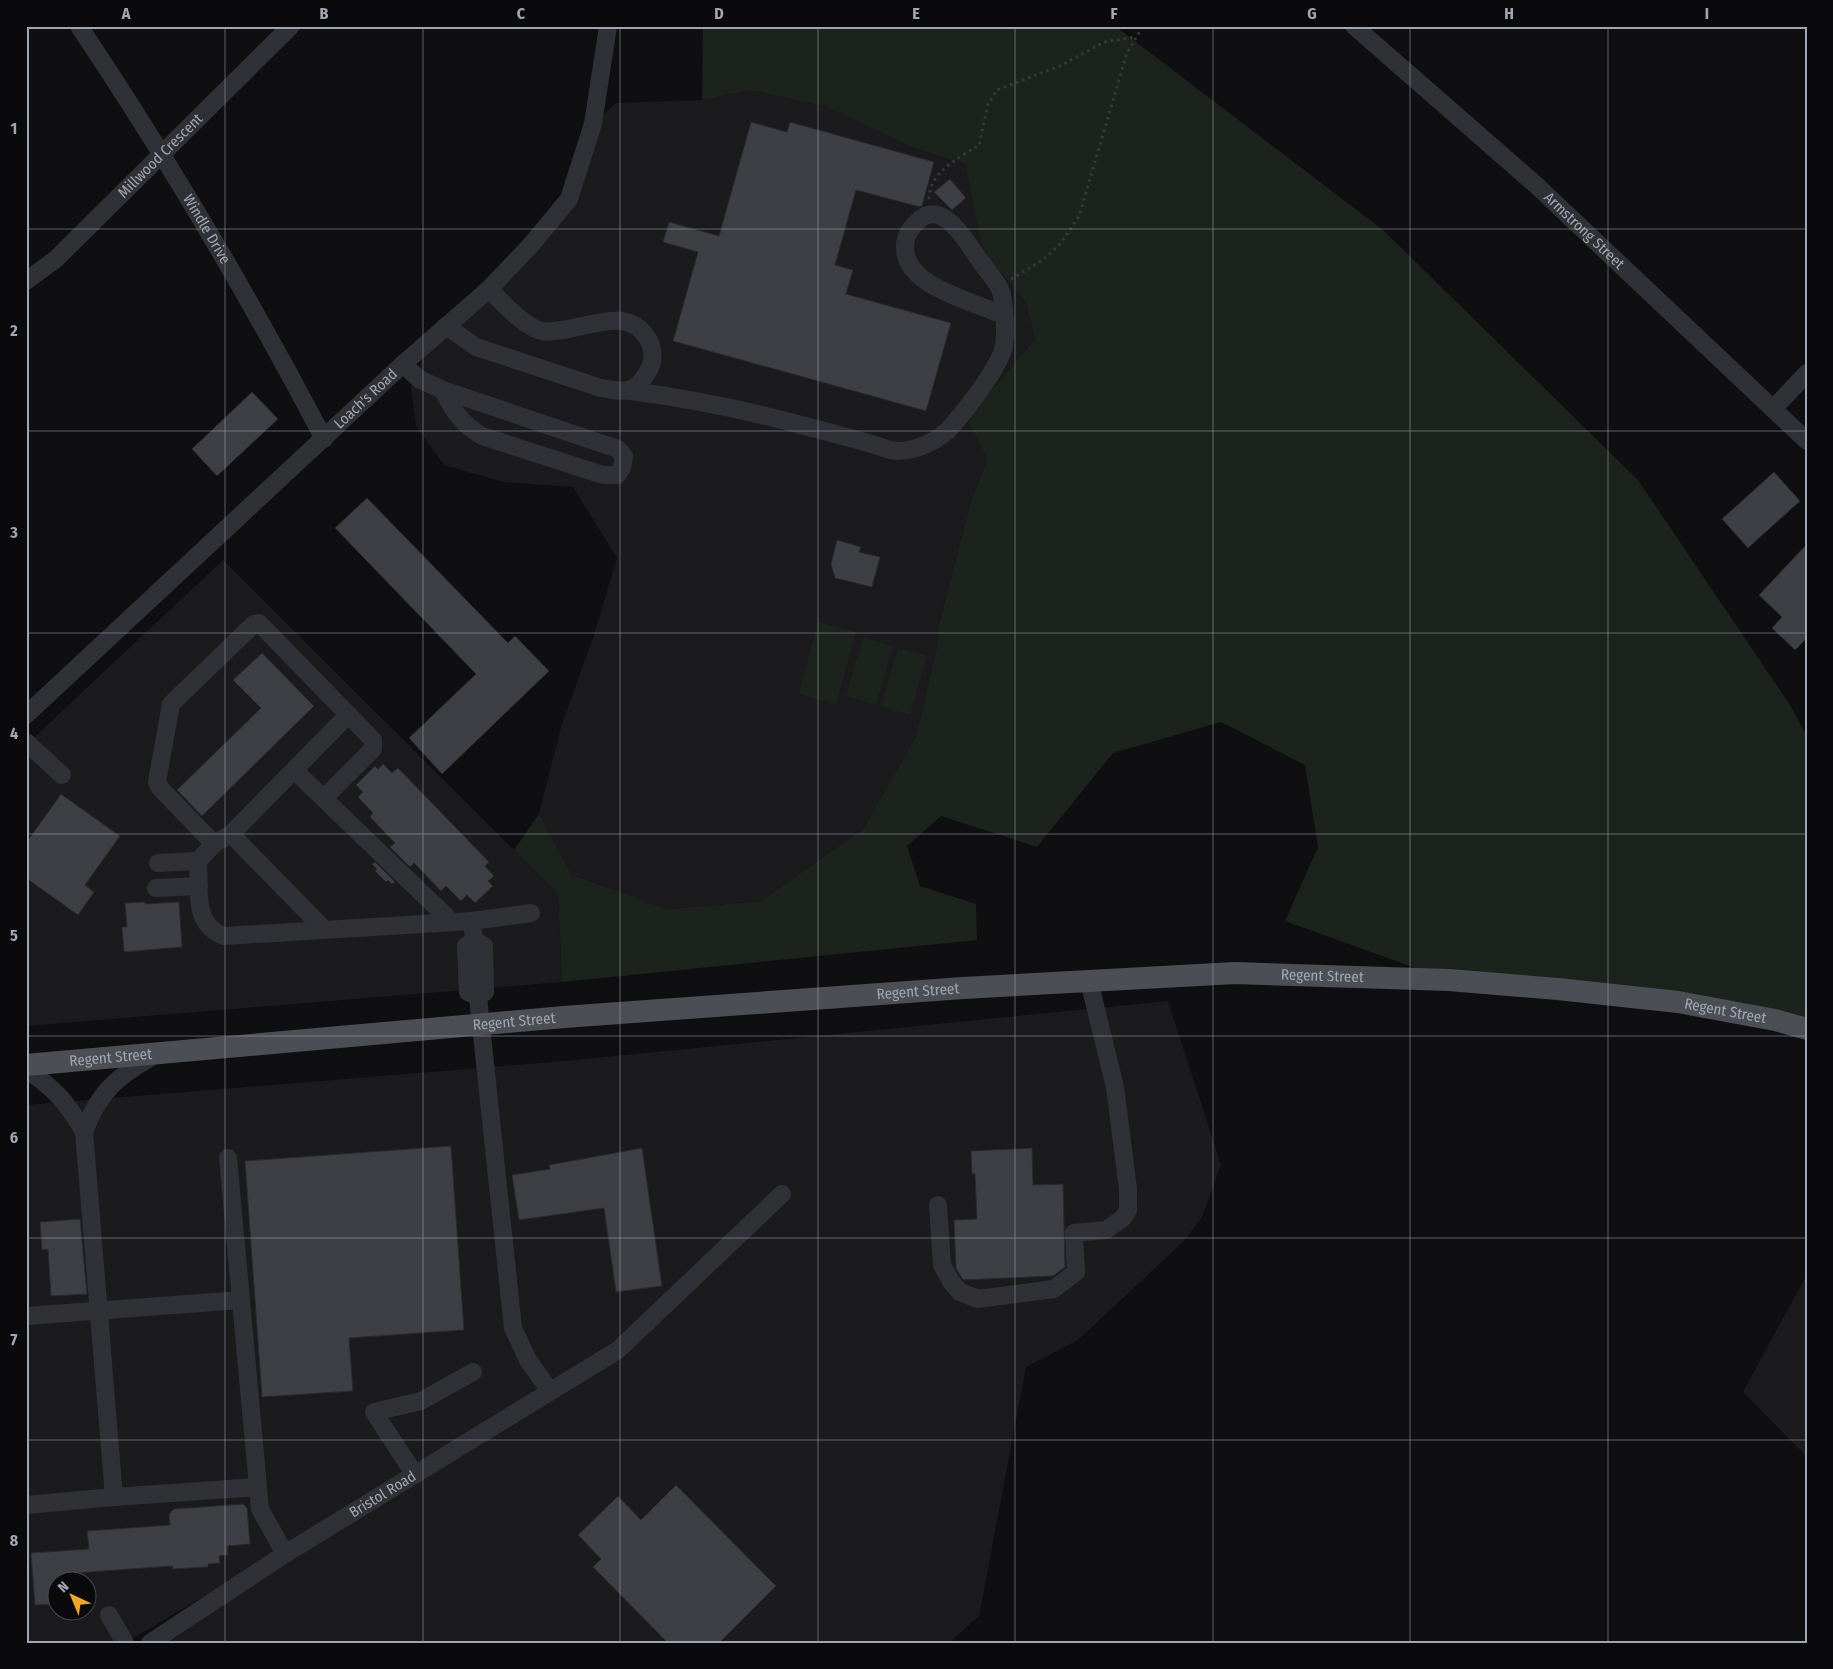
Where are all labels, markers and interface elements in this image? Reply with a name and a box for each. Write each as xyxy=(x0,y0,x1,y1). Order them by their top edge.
text: A xyxy=(121,4,131,23)
text: B xyxy=(320,4,329,23)
text: C xyxy=(517,4,526,23)
text: D xyxy=(714,4,724,23)
text: E xyxy=(912,4,920,23)
text: F xyxy=(1110,4,1118,23)
text: G xyxy=(1307,4,1317,23)
text: H xyxy=(1504,4,1514,23)
text: I xyxy=(1705,4,1709,23)
street label: Millwood Crescent xyxy=(114,110,206,201)
text: 1 xyxy=(11,119,17,138)
street label: Armstrong Street xyxy=(1540,188,1628,273)
street label: Windle Drive xyxy=(179,191,234,267)
text: 2 xyxy=(9,321,18,340)
street label: Loach's Road xyxy=(330,365,401,433)
text: 3 xyxy=(9,523,18,542)
text: 4 xyxy=(10,724,18,743)
text: 5 xyxy=(10,926,18,945)
street label: Regent Street xyxy=(1281,966,1364,986)
street label: Regent Street xyxy=(876,979,960,1003)
street label: Regent Street xyxy=(1683,994,1768,1027)
street label: Regent Street xyxy=(472,1009,556,1034)
street label: Regent Street xyxy=(69,1045,153,1070)
text: 6 xyxy=(10,1128,18,1147)
text: 7 xyxy=(11,1330,18,1349)
street label: Bristol Road xyxy=(346,1467,419,1522)
text: 8 xyxy=(10,1531,19,1550)
north arrow xyxy=(48,1572,98,1622)
text: N xyxy=(54,1578,72,1596)

